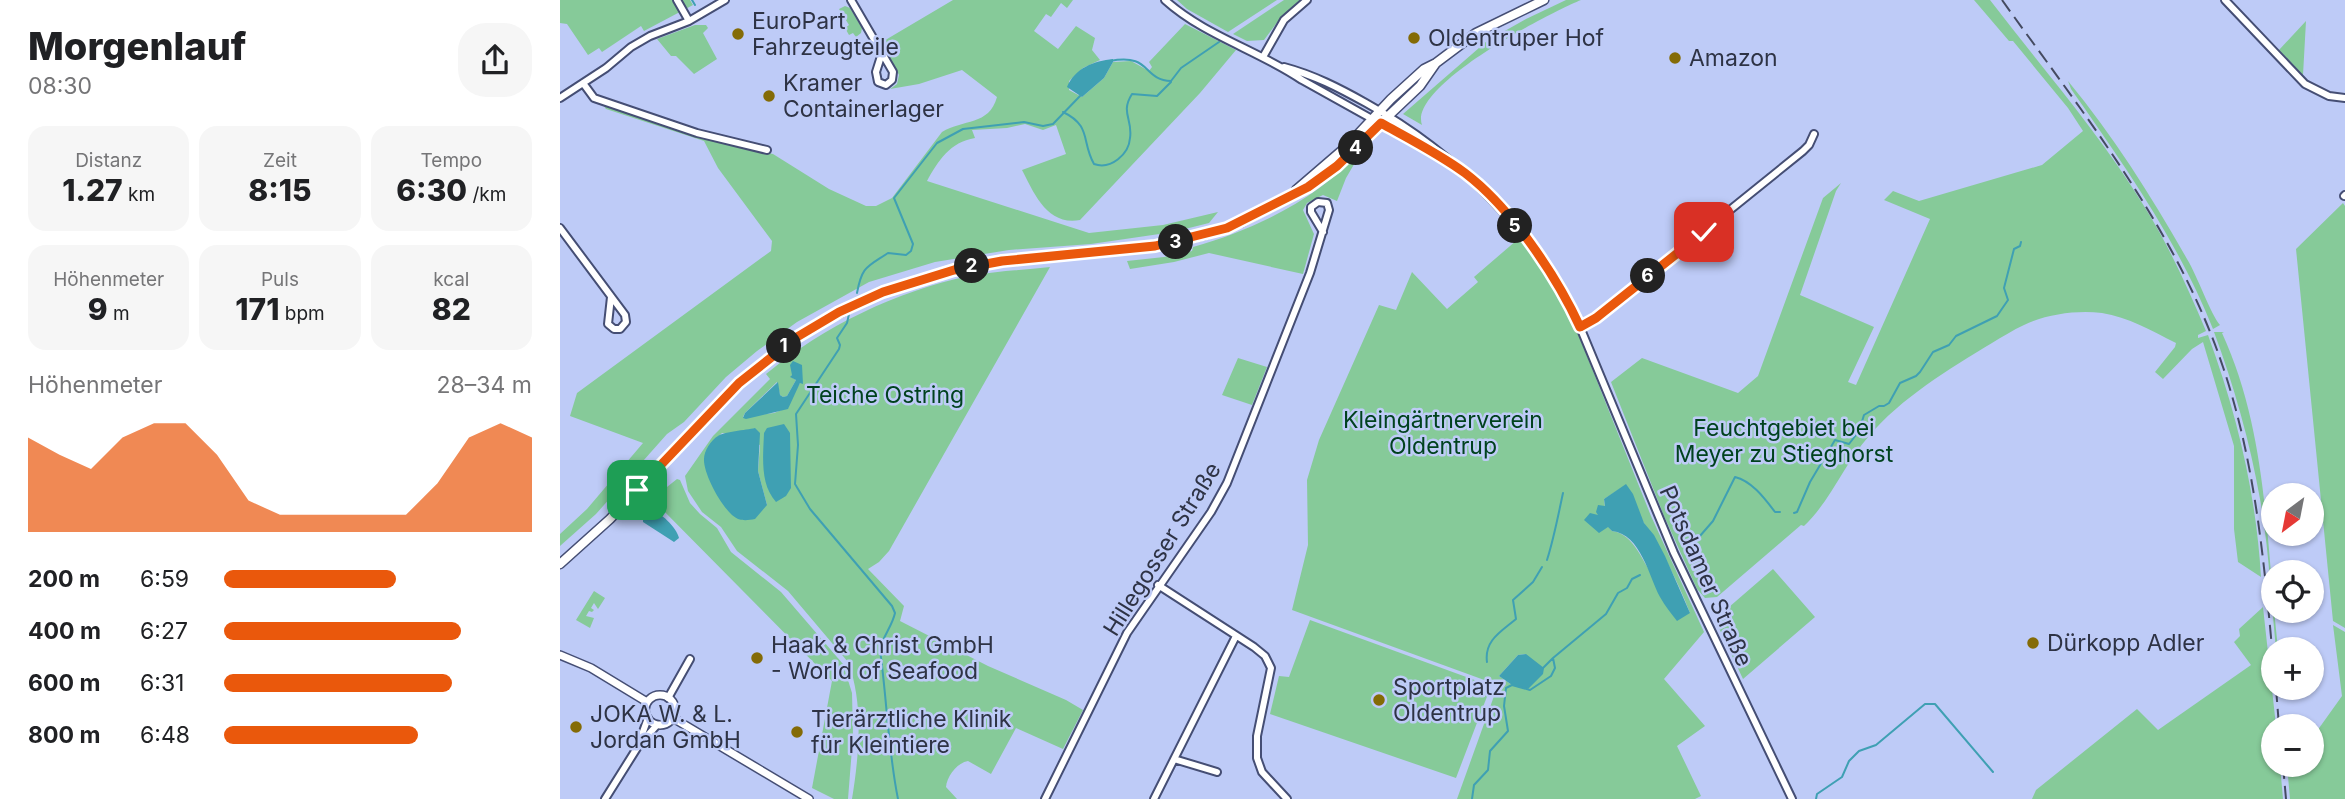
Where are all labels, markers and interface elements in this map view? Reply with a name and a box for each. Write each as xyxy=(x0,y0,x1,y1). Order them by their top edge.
place label: EuroPart Fahrzeugteile xyxy=(752,7,899,61)
text: Morgenlauf xyxy=(28,23,246,69)
button: share xyxy=(458,23,532,97)
place label: Oldentruper Hof xyxy=(1428,24,1605,52)
marker: EuroPart Fahrzeugteile xyxy=(730,26,746,42)
marker: Oldentruper Hof xyxy=(1406,30,1422,46)
place label: Amazon xyxy=(1689,44,1778,72)
marker: Amazon xyxy=(1667,50,1683,66)
place label: Kramer Containerlager xyxy=(783,69,944,123)
text: 08:30 xyxy=(28,72,92,100)
marker: Kramer Containerlager xyxy=(761,88,777,104)
pin: 4 xyxy=(1338,130,1374,166)
text: 4 xyxy=(1349,136,1362,159)
text: Distanz xyxy=(75,149,142,172)
text: Zeit xyxy=(263,149,297,172)
text: Tempo xyxy=(421,149,482,172)
text: 1.27 xyxy=(62,172,123,208)
text: 8:15 xyxy=(248,172,312,208)
text: 6:30 xyxy=(396,172,467,208)
text: km xyxy=(123,183,155,206)
text: /km xyxy=(467,183,506,206)
pin xyxy=(1674,202,1734,262)
pin: 5 xyxy=(1497,208,1532,244)
icon: check xyxy=(1685,213,1723,251)
text: 5 xyxy=(1508,214,1521,237)
pin: 3 xyxy=(1158,224,1194,260)
text: 3 xyxy=(1169,230,1182,253)
pin: 2 xyxy=(954,248,990,284)
text: 2 xyxy=(966,254,977,277)
pin: 6 xyxy=(1630,258,1666,294)
text: 6 xyxy=(1641,264,1654,287)
text: Höhenmeter xyxy=(53,268,164,291)
text: Puls xyxy=(261,268,299,291)
text: kcal xyxy=(433,268,469,291)
text: 9 xyxy=(88,291,108,327)
text: 171 xyxy=(235,291,279,327)
text: 82 xyxy=(432,291,471,327)
text: m xyxy=(108,302,130,325)
text: bpm xyxy=(279,302,325,325)
pin: 1 xyxy=(766,328,802,364)
text: 1 xyxy=(779,334,788,357)
text: Höhenmeter xyxy=(28,371,162,399)
text: 28–34 m xyxy=(437,371,532,399)
park label: Teiche Ostring xyxy=(806,381,964,409)
park label: Kleingärtnerverein Oldentrup xyxy=(1343,406,1543,460)
park label: Feuchtgebiet bei Meyer zu Stieghorst xyxy=(1675,414,1894,468)
street label: Hillegosser Straße xyxy=(1097,457,1227,641)
pin xyxy=(607,460,667,520)
icon: arrive xyxy=(618,471,656,509)
street label: Potsdamer Straße xyxy=(1654,481,1758,671)
north arrow xyxy=(2261,483,2324,546)
map controls xyxy=(2261,483,2324,777)
button: locate xyxy=(2261,560,2324,623)
text: 200 m xyxy=(28,565,100,593)
text: 6:59 xyxy=(140,565,189,593)
text: 400 m xyxy=(28,617,101,645)
text: 6:27 xyxy=(140,617,188,645)
place label: Dürkopp Adler xyxy=(2047,629,2205,657)
place label: Haak & Christ GmbH - World of Seafood xyxy=(771,631,994,685)
marker: Dürkopp Adler xyxy=(2025,635,2041,651)
button: + xyxy=(2261,637,2324,700)
marker: Haak & Christ GmbH - World of Seafood xyxy=(749,650,765,666)
text: 600 m xyxy=(28,669,100,697)
text: 6:31 xyxy=(140,669,184,697)
place label: Sportplatz Oldentrup xyxy=(1393,673,1505,727)
marker: Sportplatz Oldentrup xyxy=(1371,692,1387,708)
place label: JOKA W. & L. Jordan GmbH xyxy=(590,700,741,754)
place label: Tierärztliche Klinik für Kleintiere xyxy=(811,705,1012,759)
button: − xyxy=(2261,714,2324,777)
marker: JOKA W. & L. Jordan GmbH xyxy=(568,719,584,735)
text: 800 m xyxy=(28,721,100,749)
text: 6:48 xyxy=(140,721,190,749)
marker: Tierärztliche Klinik für Kleintiere xyxy=(789,724,805,740)

